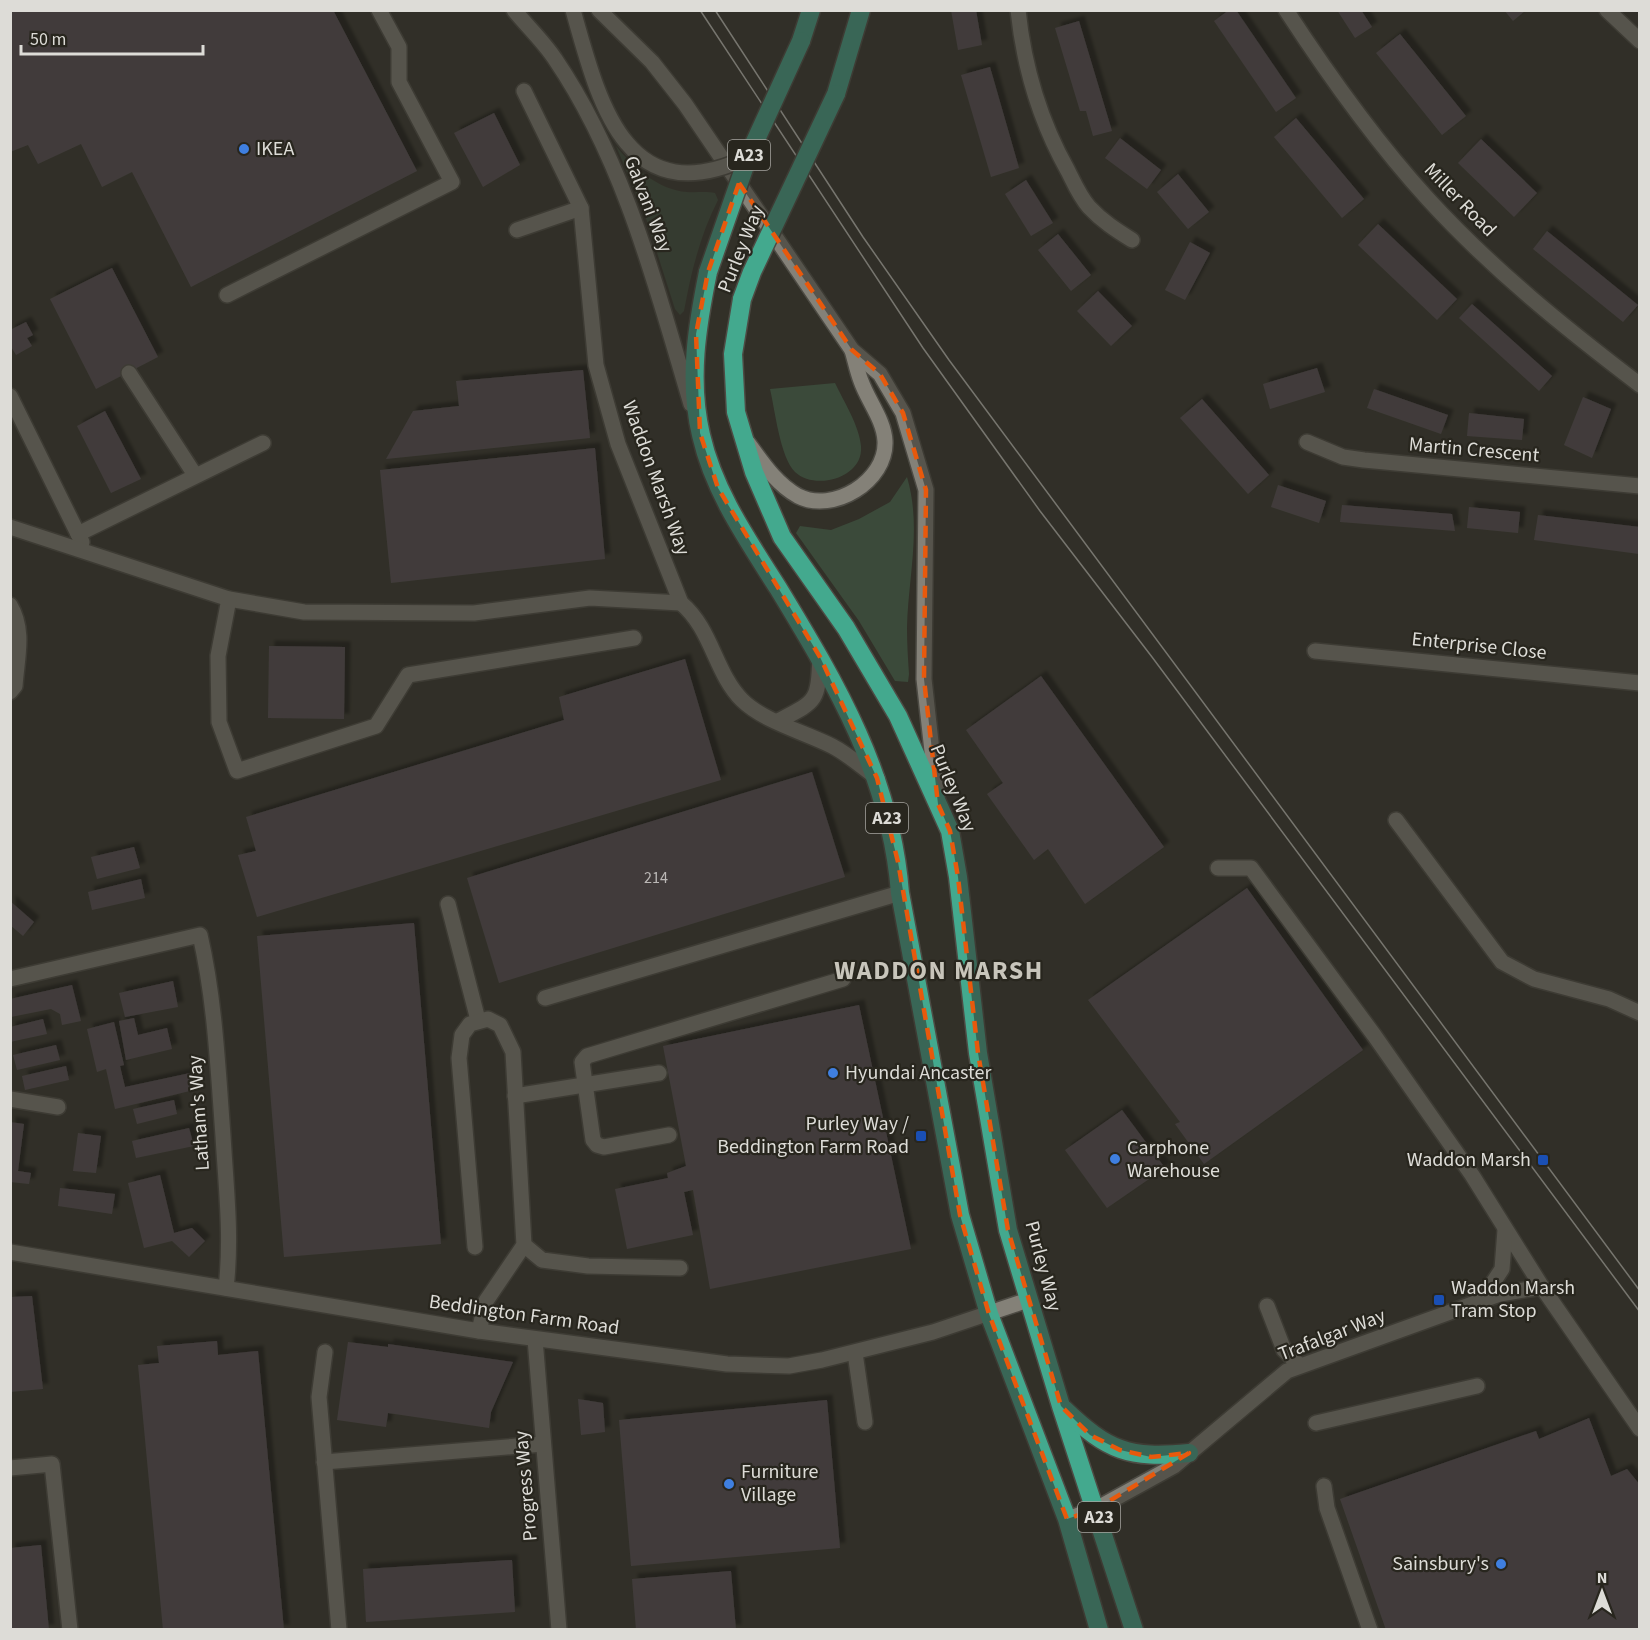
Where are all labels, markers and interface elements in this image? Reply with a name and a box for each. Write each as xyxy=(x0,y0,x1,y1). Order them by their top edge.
scale bar xyxy=(21,18,202,56)
text: 50 m xyxy=(30,27,66,52)
place label: IKEA xyxy=(256,135,294,163)
road number: A23 xyxy=(728,140,770,170)
marker: IKEA xyxy=(237,142,251,156)
street label: Galvani Way xyxy=(617,152,679,257)
street label: Miller Road xyxy=(1417,157,1503,243)
street label: Purley Way xyxy=(711,200,772,297)
street label: Waddon Marsh Way xyxy=(615,397,697,560)
street label: Martin Crescent xyxy=(1408,430,1541,470)
street label: Enterprise Close xyxy=(1410,625,1548,667)
street label: Purley Way xyxy=(923,740,984,837)
road number: A23 xyxy=(866,803,908,833)
house number: 214 xyxy=(644,867,668,889)
district label: WADDON MARSH xyxy=(834,952,1044,989)
street label: Latham's Way xyxy=(181,1054,217,1172)
place label: Hyundai Ancaster xyxy=(845,1059,991,1087)
marker: Hyundai Ancaster xyxy=(826,1066,840,1080)
place label: Purley Way / Beddington Farm Road xyxy=(717,1110,909,1161)
marker: Purley Way / Beddington Farm Road xyxy=(914,1129,928,1143)
place label: Carphone Warehouse xyxy=(1127,1134,1220,1185)
place label: Waddon Marsh xyxy=(1407,1146,1531,1174)
marker: Carphone Warehouse xyxy=(1108,1152,1122,1166)
marker: Waddon Marsh xyxy=(1536,1153,1550,1167)
street label: Purley Way xyxy=(1018,1218,1069,1315)
place label: Waddon Marsh Tram Stop xyxy=(1451,1274,1575,1325)
street label: Beddington Farm Road xyxy=(427,1288,621,1342)
marker: Waddon Marsh Tram Stop xyxy=(1432,1293,1446,1307)
street label: Trafalgar Way xyxy=(1274,1302,1390,1368)
street label: Progress Way xyxy=(507,1429,545,1543)
place label: Furniture Village xyxy=(741,1458,819,1509)
marker: Furniture Village xyxy=(722,1477,736,1491)
road number: A23 xyxy=(1078,1502,1120,1532)
place label: Sainsbury's xyxy=(1392,1550,1489,1578)
marker: Sainsbury's xyxy=(1494,1557,1508,1571)
north arrow xyxy=(1572,1562,1632,1622)
text: N xyxy=(1597,1567,1607,1589)

